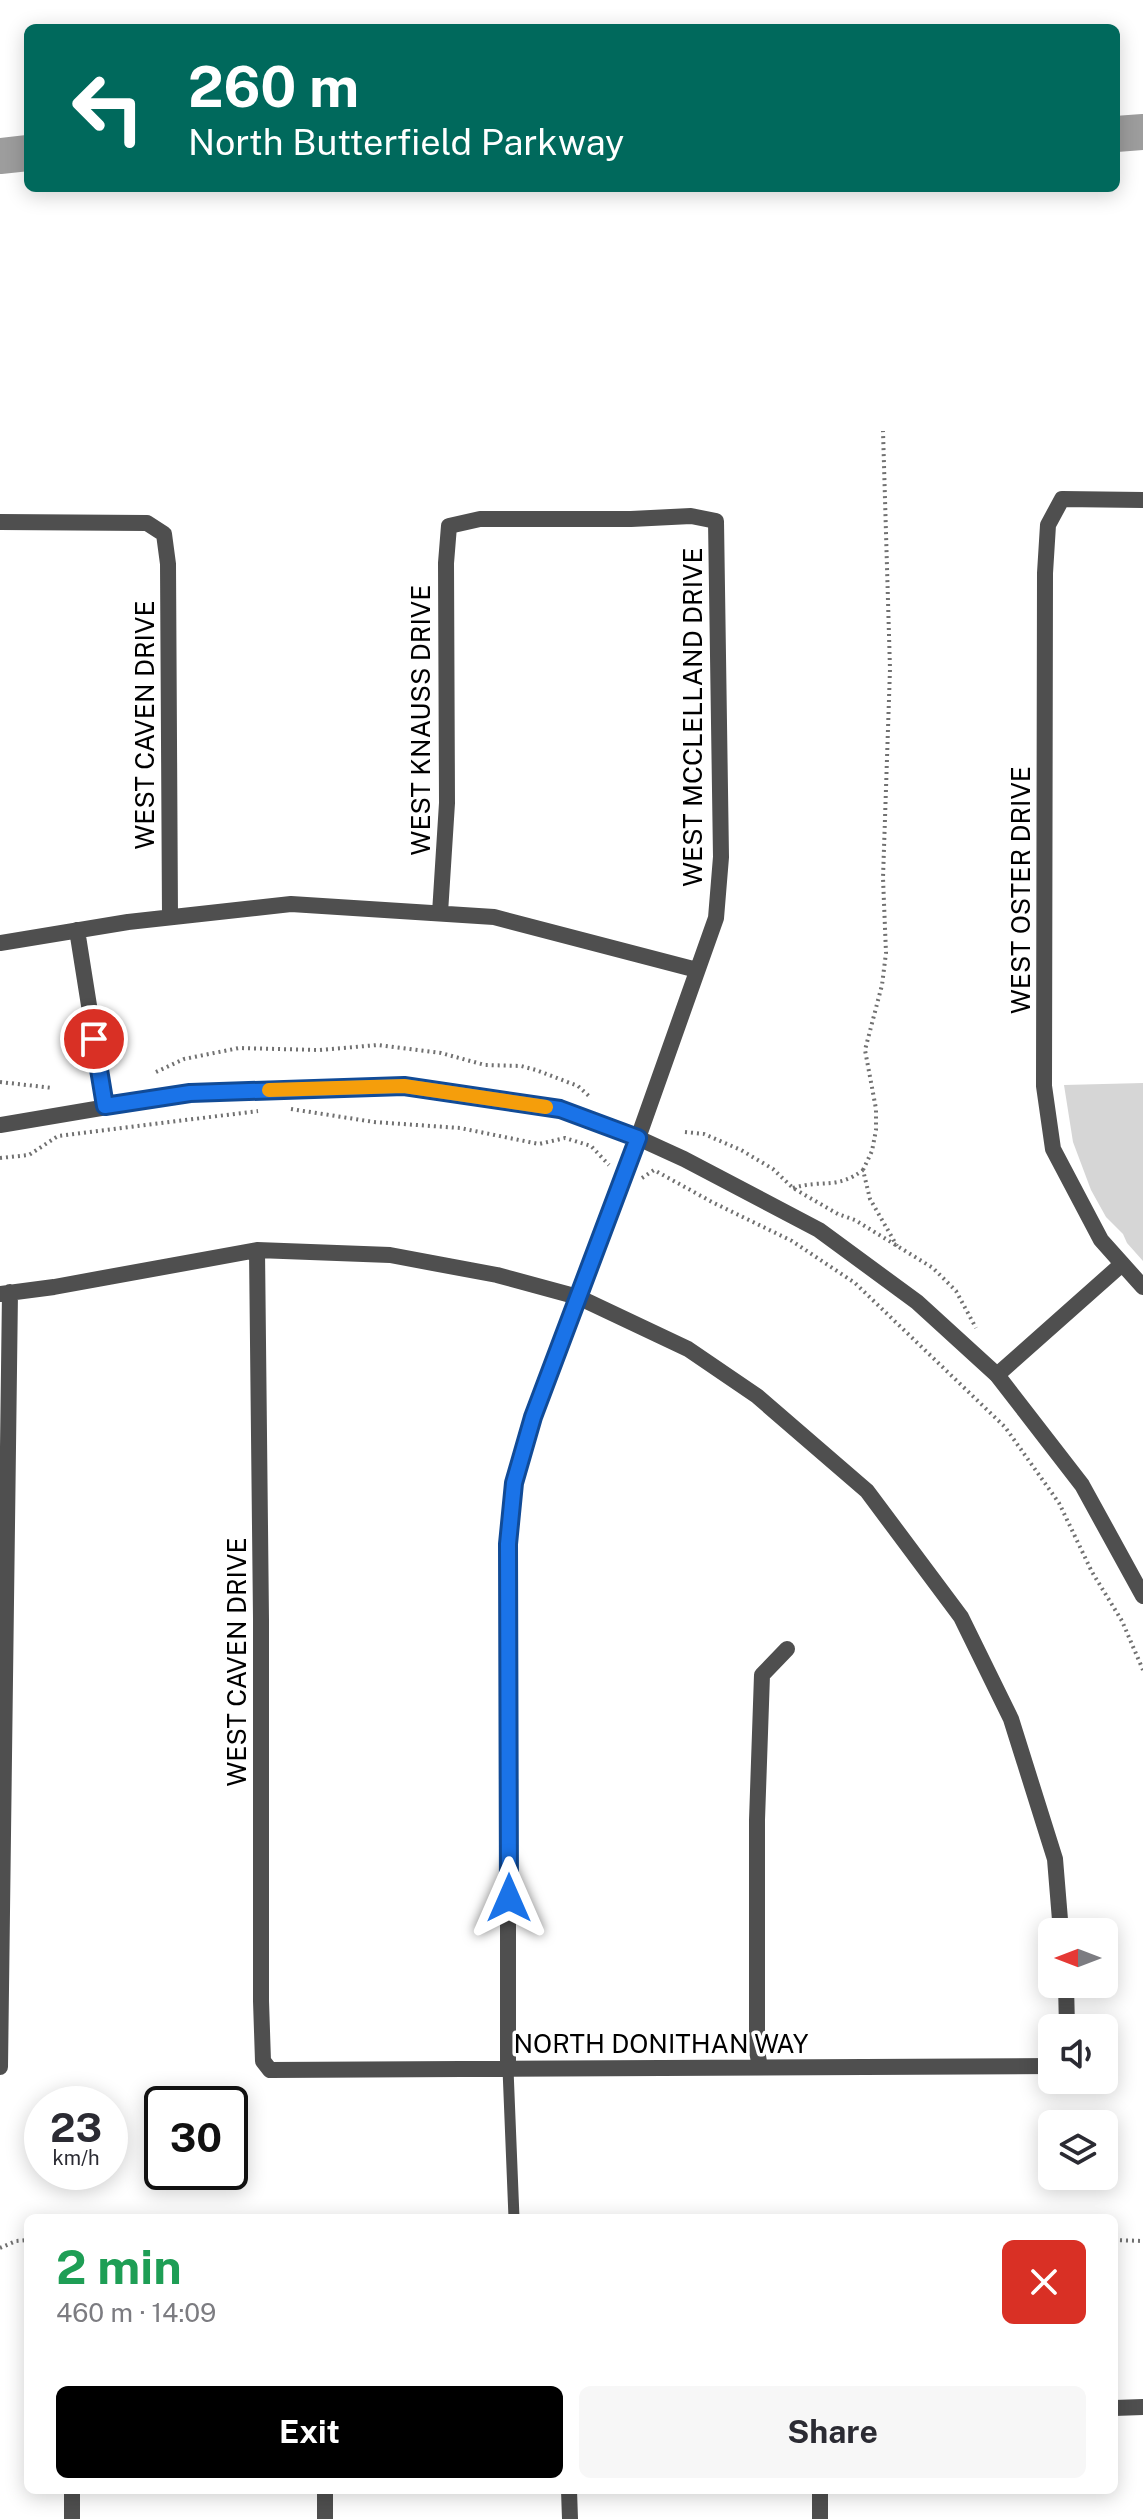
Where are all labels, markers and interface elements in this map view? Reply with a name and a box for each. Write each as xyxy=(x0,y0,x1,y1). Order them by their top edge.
text: 260 m xyxy=(188,54,359,120)
icon: left xyxy=(56,56,160,160)
text: North Butterfield Parkway xyxy=(188,121,624,163)
street label: WEST MCCLELLAND DRIVE xyxy=(677,547,708,887)
street label: WEST KNAUSS DRIVE xyxy=(405,585,436,855)
street label: WEST CAVEN DRIVE xyxy=(129,600,160,850)
street label: WEST OSTER DRIVE xyxy=(1005,766,1036,1014)
pin xyxy=(60,1005,128,1073)
icon: arrive xyxy=(72,1017,116,1061)
street label: WEST CAVEN DRIVE xyxy=(221,1537,252,1787)
position arrow xyxy=(467,1856,551,1940)
north arrow xyxy=(1038,1918,1118,1998)
map controls xyxy=(1038,1918,1118,2190)
button: sound xyxy=(1038,2014,1118,2094)
street label: NORTH DONITHAN WAY xyxy=(513,2028,809,2059)
speed limit sign: 30 xyxy=(144,2086,248,2190)
text: 23 xyxy=(50,2104,102,2151)
button: layers xyxy=(1038,2110,1118,2190)
text: km/h xyxy=(52,2146,100,2170)
text: 2 min xyxy=(56,2238,182,2295)
button: close xyxy=(1002,2240,1086,2324)
text: 460 m · 14:09 xyxy=(56,2297,216,2328)
button: Exit xyxy=(56,2386,563,2478)
button: Share xyxy=(579,2386,1086,2478)

